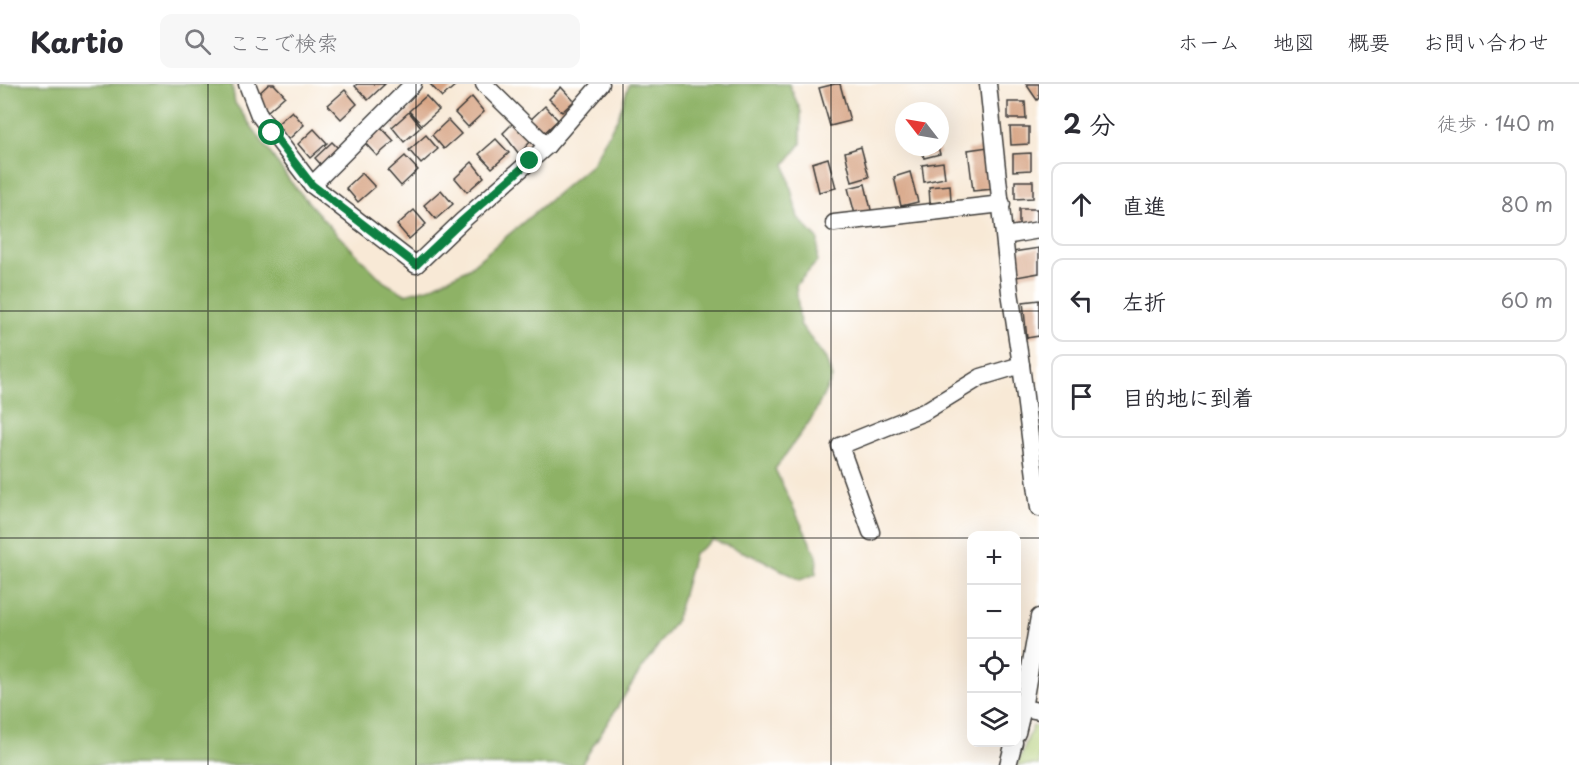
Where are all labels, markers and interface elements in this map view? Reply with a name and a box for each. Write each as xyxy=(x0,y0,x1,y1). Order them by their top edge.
search box xyxy=(160,14,580,68)
text: Kartio xyxy=(30,20,124,63)
icon: search xyxy=(181,25,214,58)
text: ここで検索 xyxy=(229,25,339,58)
text: ホーム xyxy=(1178,25,1240,57)
text: 地図 xyxy=(1273,25,1315,57)
text: 概要 xyxy=(1348,25,1390,57)
text: お問い合わせ xyxy=(1423,25,1549,57)
north arrow xyxy=(895,102,949,156)
text: 2 分 xyxy=(1063,104,1116,143)
text: 徒歩 · 140 m xyxy=(1437,108,1555,138)
route start xyxy=(258,119,284,145)
route end xyxy=(516,147,542,173)
icon: ahead xyxy=(1065,188,1098,221)
text: 直進 xyxy=(1122,188,1166,221)
text: 80 m xyxy=(1501,189,1553,219)
icon: left xyxy=(1065,284,1098,317)
text: 左折 xyxy=(1122,284,1166,317)
text: 60 m xyxy=(1501,285,1553,315)
icon: arrive xyxy=(1065,380,1098,413)
text: 目的地に到着 xyxy=(1122,380,1254,413)
map controls xyxy=(967,531,1021,747)
button: + xyxy=(967,531,1021,585)
button: − xyxy=(967,585,1021,639)
button: locate xyxy=(967,639,1021,693)
button: layers xyxy=(967,693,1021,747)

